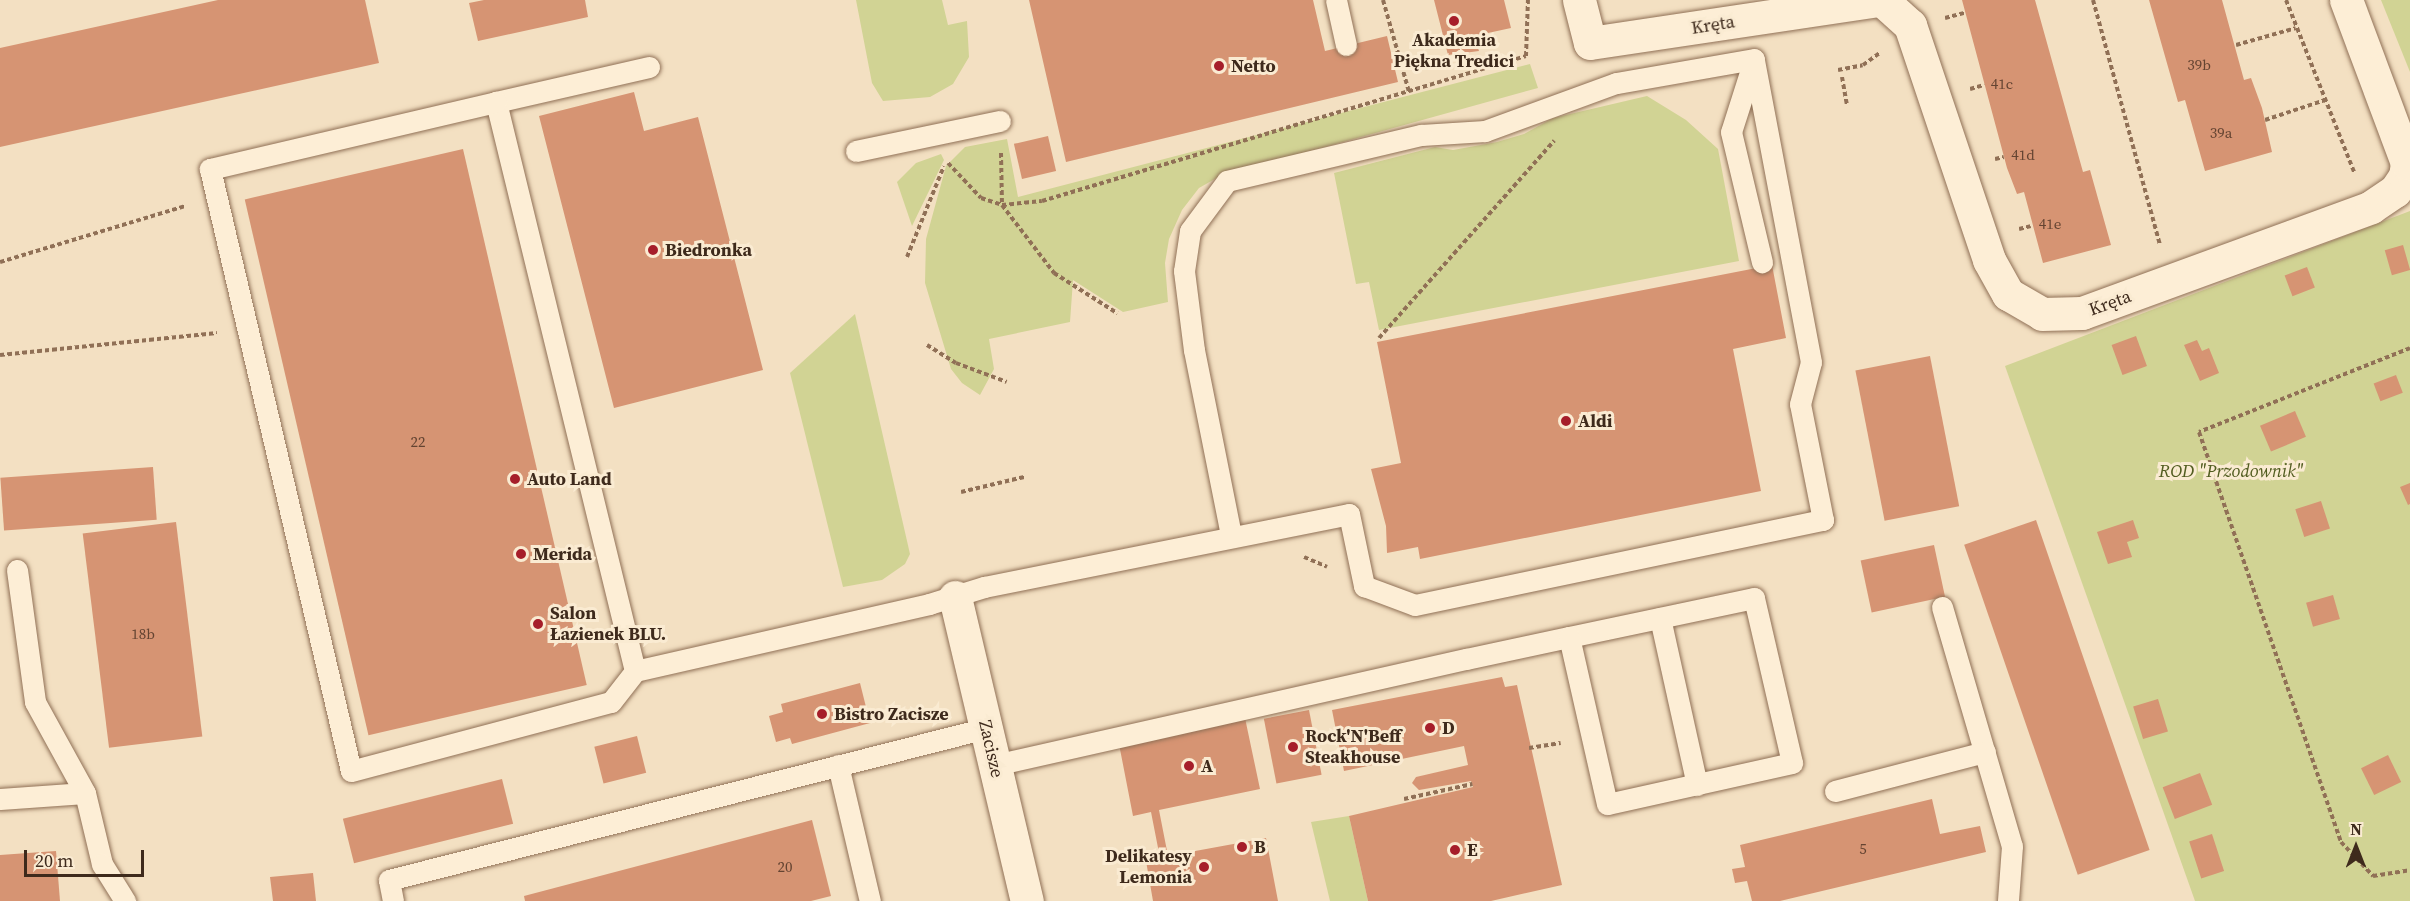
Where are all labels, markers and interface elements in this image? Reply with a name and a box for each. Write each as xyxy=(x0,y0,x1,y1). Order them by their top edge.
street label: Kręta xyxy=(1690,11,1736,39)
marker: Akademia Piękna Tredici xyxy=(1447,14,1461,28)
place label: Akademia Piękna Tredici xyxy=(1394,30,1514,72)
place label: Netto xyxy=(1231,55,1276,77)
house number: 39b xyxy=(2187,56,2211,74)
marker: Netto xyxy=(1212,59,1226,73)
house number: 41c xyxy=(1991,75,2013,93)
house number: 39a xyxy=(2210,124,2232,142)
house number: 41d xyxy=(2011,146,2035,164)
house number: 41e xyxy=(2039,215,2061,233)
place label: Biedronka xyxy=(665,239,752,261)
marker: Biedronka xyxy=(646,243,660,257)
street label: Kręta xyxy=(2086,285,2134,321)
place label: Aldi xyxy=(1578,410,1612,432)
marker: Aldi xyxy=(1559,414,1573,428)
house number: 22 xyxy=(411,433,425,451)
park label: ROD "Przodownik" xyxy=(2159,460,2303,482)
place label: Auto Land xyxy=(527,468,612,490)
marker: Auto Land xyxy=(508,472,522,486)
place label: Merida xyxy=(533,543,592,565)
marker: Merida xyxy=(514,547,528,561)
place label: Salon Łazienek BLU. xyxy=(550,603,666,646)
marker: Salon Łazienek BLU. xyxy=(531,617,545,631)
house number: 18b xyxy=(131,625,155,643)
place label: Bistro Zacisze xyxy=(834,703,949,725)
marker: Bistro Zacisze xyxy=(815,707,829,721)
place label: D xyxy=(1442,717,1455,739)
street label: Zacisze xyxy=(974,718,1008,780)
marker: D xyxy=(1423,721,1437,735)
place label: Rock'N'Beff Steakhouse xyxy=(1305,726,1401,768)
marker: Rock'N'Beff Steakhouse xyxy=(1286,740,1300,754)
place label: A xyxy=(1201,755,1213,777)
marker: A xyxy=(1182,759,1196,773)
north arrow xyxy=(2326,817,2386,877)
text: N xyxy=(2350,818,2362,840)
place label: B xyxy=(1254,836,1266,858)
scale bar xyxy=(27,838,147,876)
place label: E xyxy=(1467,839,1478,861)
marker: B xyxy=(1235,840,1249,854)
house number: 5 xyxy=(1859,840,1867,858)
marker: E xyxy=(1448,843,1462,857)
place label: Delikatesy Lemonia xyxy=(1105,846,1192,888)
text: 20 m xyxy=(35,848,73,873)
house number: 20 xyxy=(778,858,792,876)
marker: Delikatesy Lemonia xyxy=(1197,860,1211,874)

